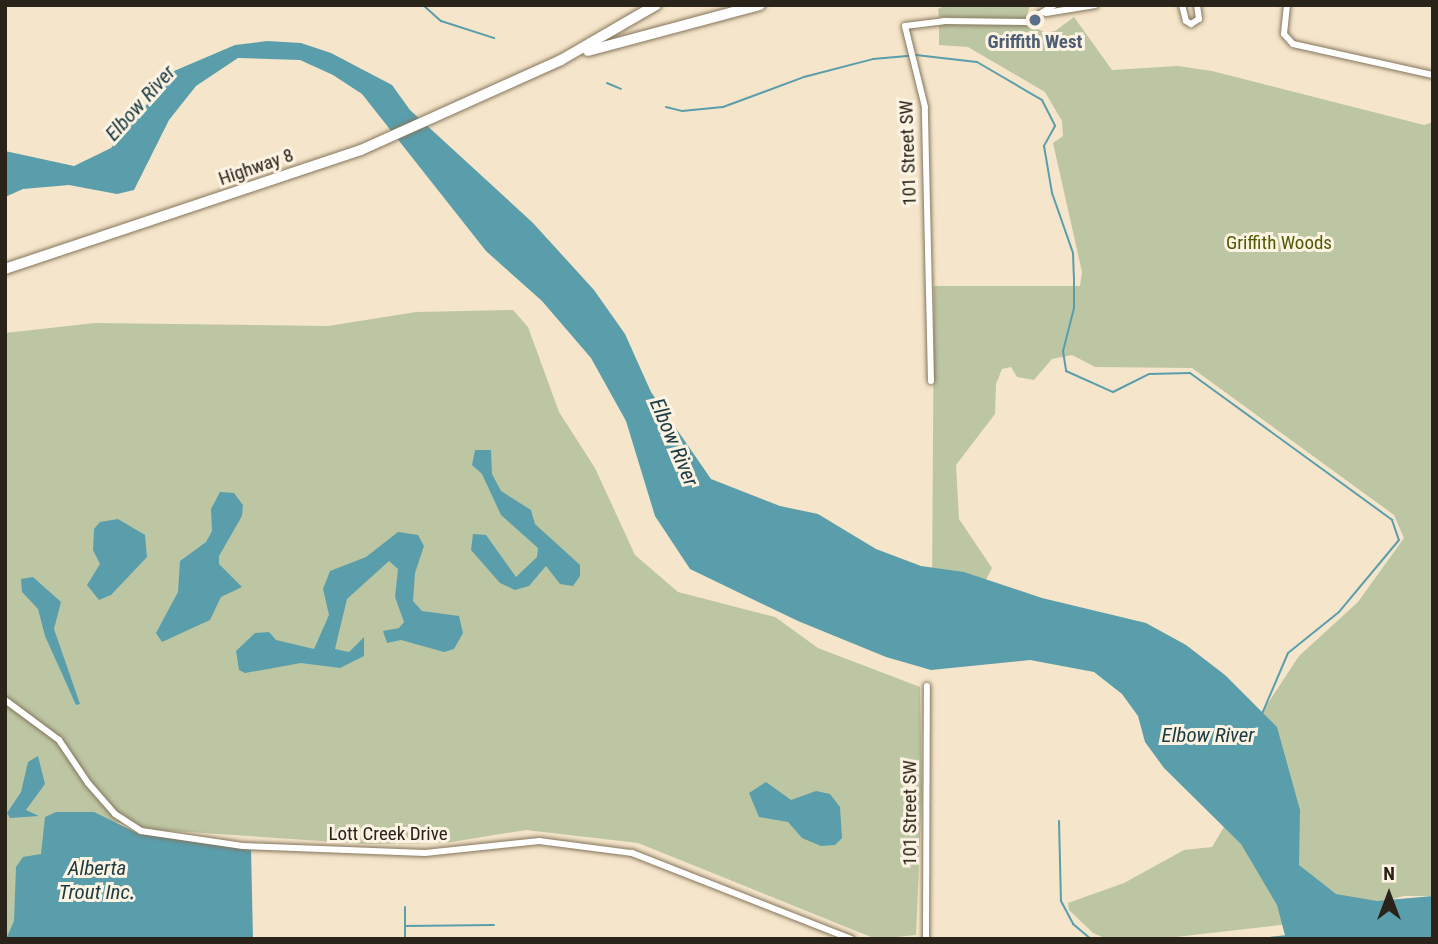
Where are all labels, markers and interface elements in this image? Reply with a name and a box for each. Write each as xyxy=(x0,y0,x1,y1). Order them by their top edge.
marker: Griffith West xyxy=(1027,12,1043,28)
place label: Griffith West xyxy=(988,31,1082,53)
water label: Elbow River xyxy=(100,60,180,146)
street label: 101 Street SW xyxy=(895,100,921,206)
street label: Highway 8 xyxy=(216,144,296,190)
park label: Griffith Woods xyxy=(1226,232,1332,254)
water label: Elbow River xyxy=(644,394,704,490)
water label: Elbow River xyxy=(1162,722,1254,748)
street label: 101 Street SW xyxy=(899,760,921,866)
street label: Lott Creek Drive xyxy=(328,823,448,845)
water label: Alberta Trout Inc. xyxy=(59,855,135,905)
north arrow xyxy=(1354,860,1424,930)
text: N xyxy=(1383,862,1395,885)

